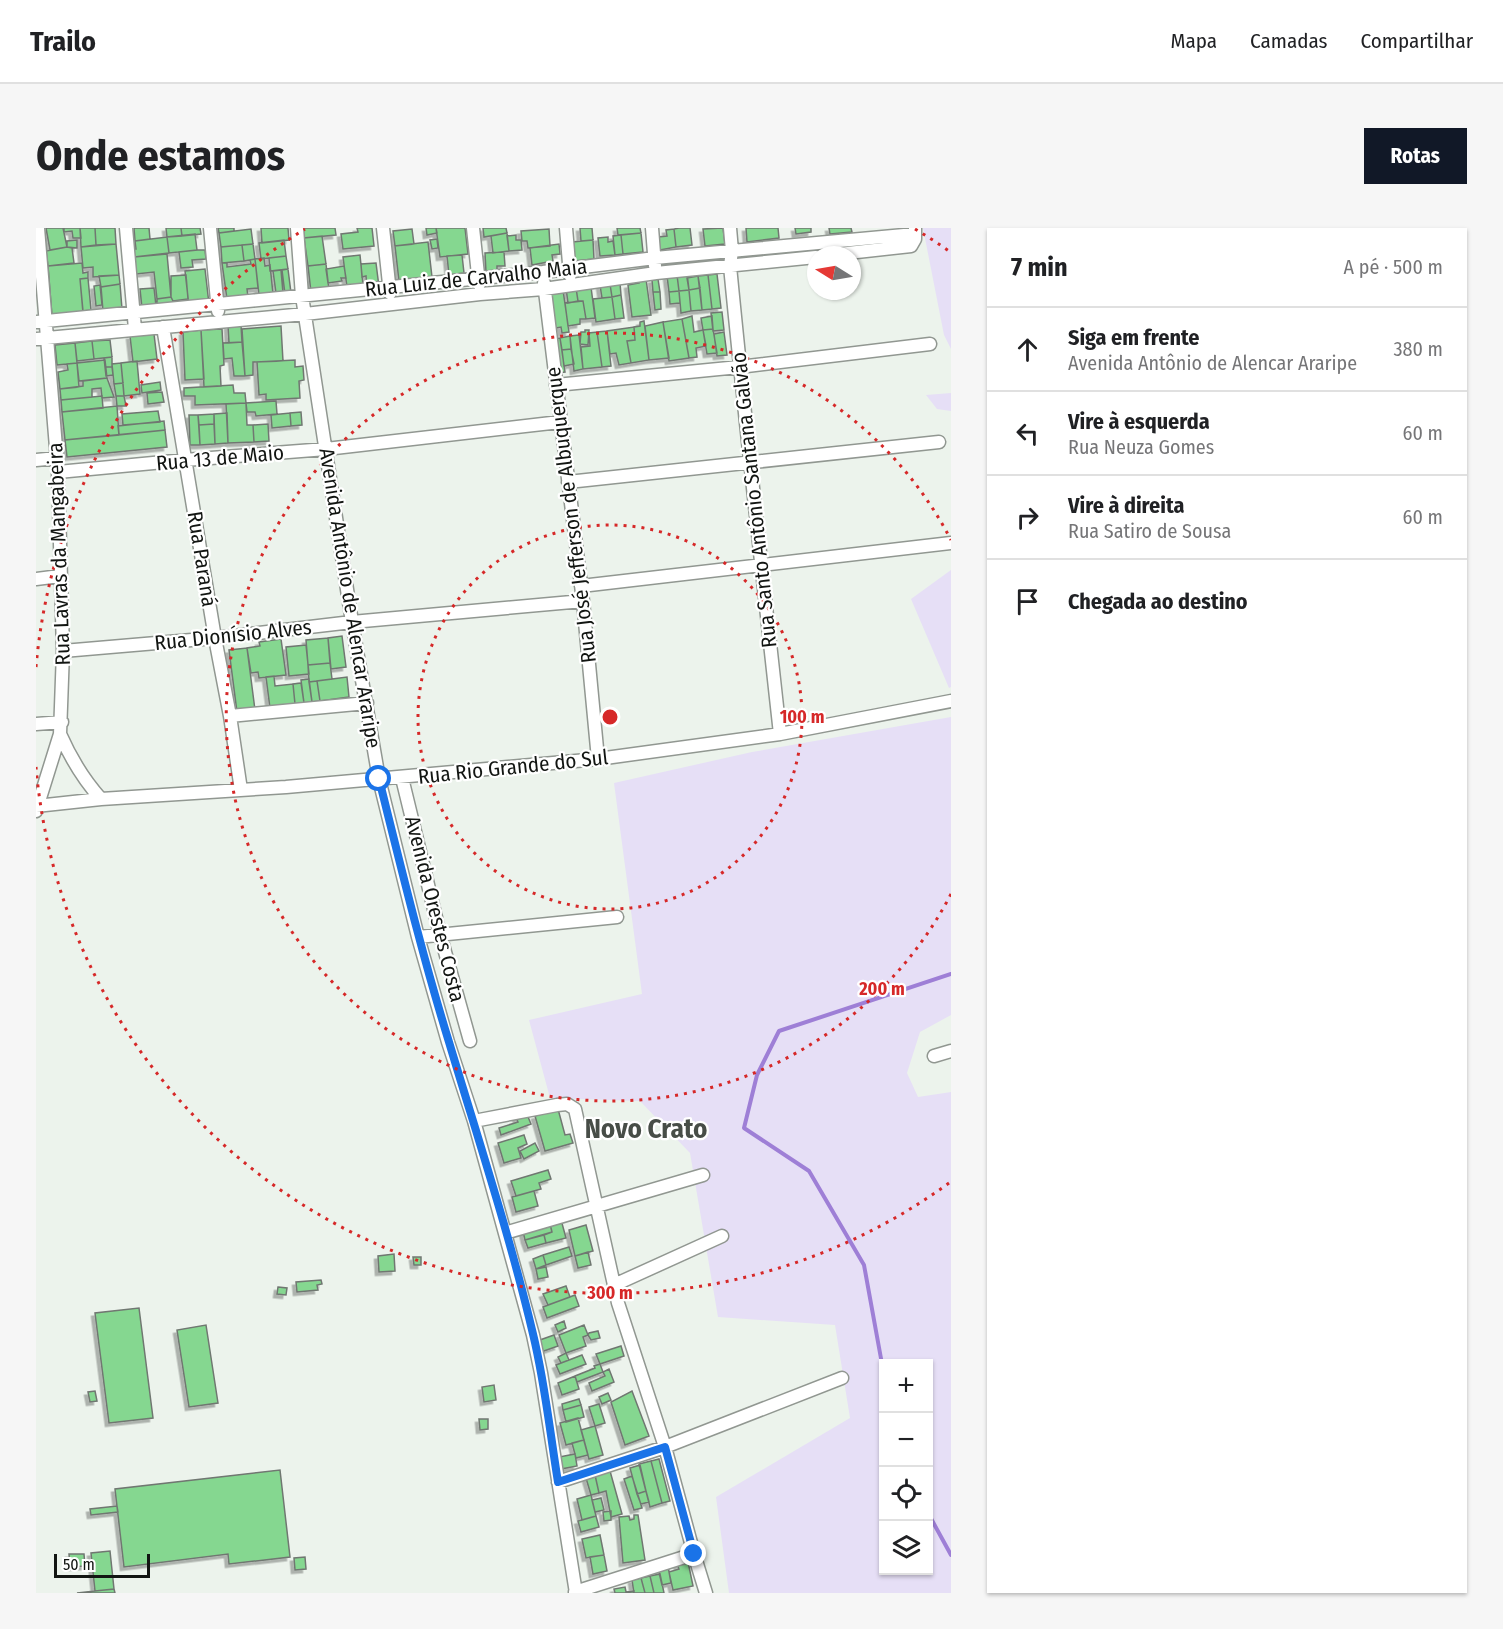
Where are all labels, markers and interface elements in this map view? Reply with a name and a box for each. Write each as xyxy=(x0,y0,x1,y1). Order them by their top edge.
text: Trailo xyxy=(30,25,96,58)
text: Mapa xyxy=(1171,28,1217,54)
text: Camadas xyxy=(1250,28,1328,54)
text: Compartilhar xyxy=(1361,28,1473,54)
button: Rotas xyxy=(1364,128,1467,184)
text: Onde estamos xyxy=(36,131,285,181)
north arrow xyxy=(807,246,861,300)
text: 7 min xyxy=(1011,252,1068,283)
street label: Rua Luiz de Carvalho Maia xyxy=(364,253,588,303)
text: A pé · 500 m xyxy=(1344,255,1443,279)
text: Siga em frente xyxy=(1068,324,1199,351)
icon: ahead xyxy=(1011,333,1044,366)
text: 380 m xyxy=(1393,337,1443,361)
street label: Rua Santo Antônio Santana Galvão xyxy=(726,351,782,649)
text: Avenida Antônio de Alencar Araripe xyxy=(1068,351,1357,375)
street label: Rua José Jefferson de Albuquerque xyxy=(540,365,602,665)
text: Vire à esquerda xyxy=(1068,408,1210,435)
icon: left xyxy=(1011,417,1044,450)
text: 60 m xyxy=(1403,421,1443,445)
text: Rua Neuza Gomes xyxy=(1068,435,1214,459)
street label: Rua 13 de Maio xyxy=(155,439,285,477)
street label: Rua Lavras da Mangabeira xyxy=(42,442,76,666)
street label: Avenida Antônio de Alencar Araripe xyxy=(313,446,387,750)
text: Vire à direita xyxy=(1068,492,1184,519)
icon: right xyxy=(1011,501,1044,534)
text: 60 m xyxy=(1403,505,1443,529)
street label: Rua Paraná xyxy=(182,509,222,609)
text: Rua Satiro de Sousa xyxy=(1068,519,1231,543)
icon: arrive xyxy=(1011,585,1044,618)
text: Chegada ao destino xyxy=(1068,588,1248,615)
street label: Rua Dionísio Alves xyxy=(153,614,313,656)
text: 100 m xyxy=(780,706,824,728)
centre of rings xyxy=(600,707,620,727)
street label: Rua Rio Grande do Sul xyxy=(417,744,610,790)
route start xyxy=(365,765,391,791)
street label: Avenida Orestes Costa xyxy=(399,813,471,1005)
text: 200 m xyxy=(858,978,905,1000)
district label: Novo Crato xyxy=(585,1113,707,1145)
text: 300 m xyxy=(586,1282,633,1304)
map controls xyxy=(879,1359,933,1575)
button: + xyxy=(879,1359,933,1413)
button: − xyxy=(879,1413,933,1467)
button: locate xyxy=(879,1467,933,1521)
button: layers xyxy=(879,1521,933,1575)
route end xyxy=(680,1540,706,1566)
scale bar xyxy=(54,1551,150,1578)
text: 50 m xyxy=(63,1555,95,1574)

